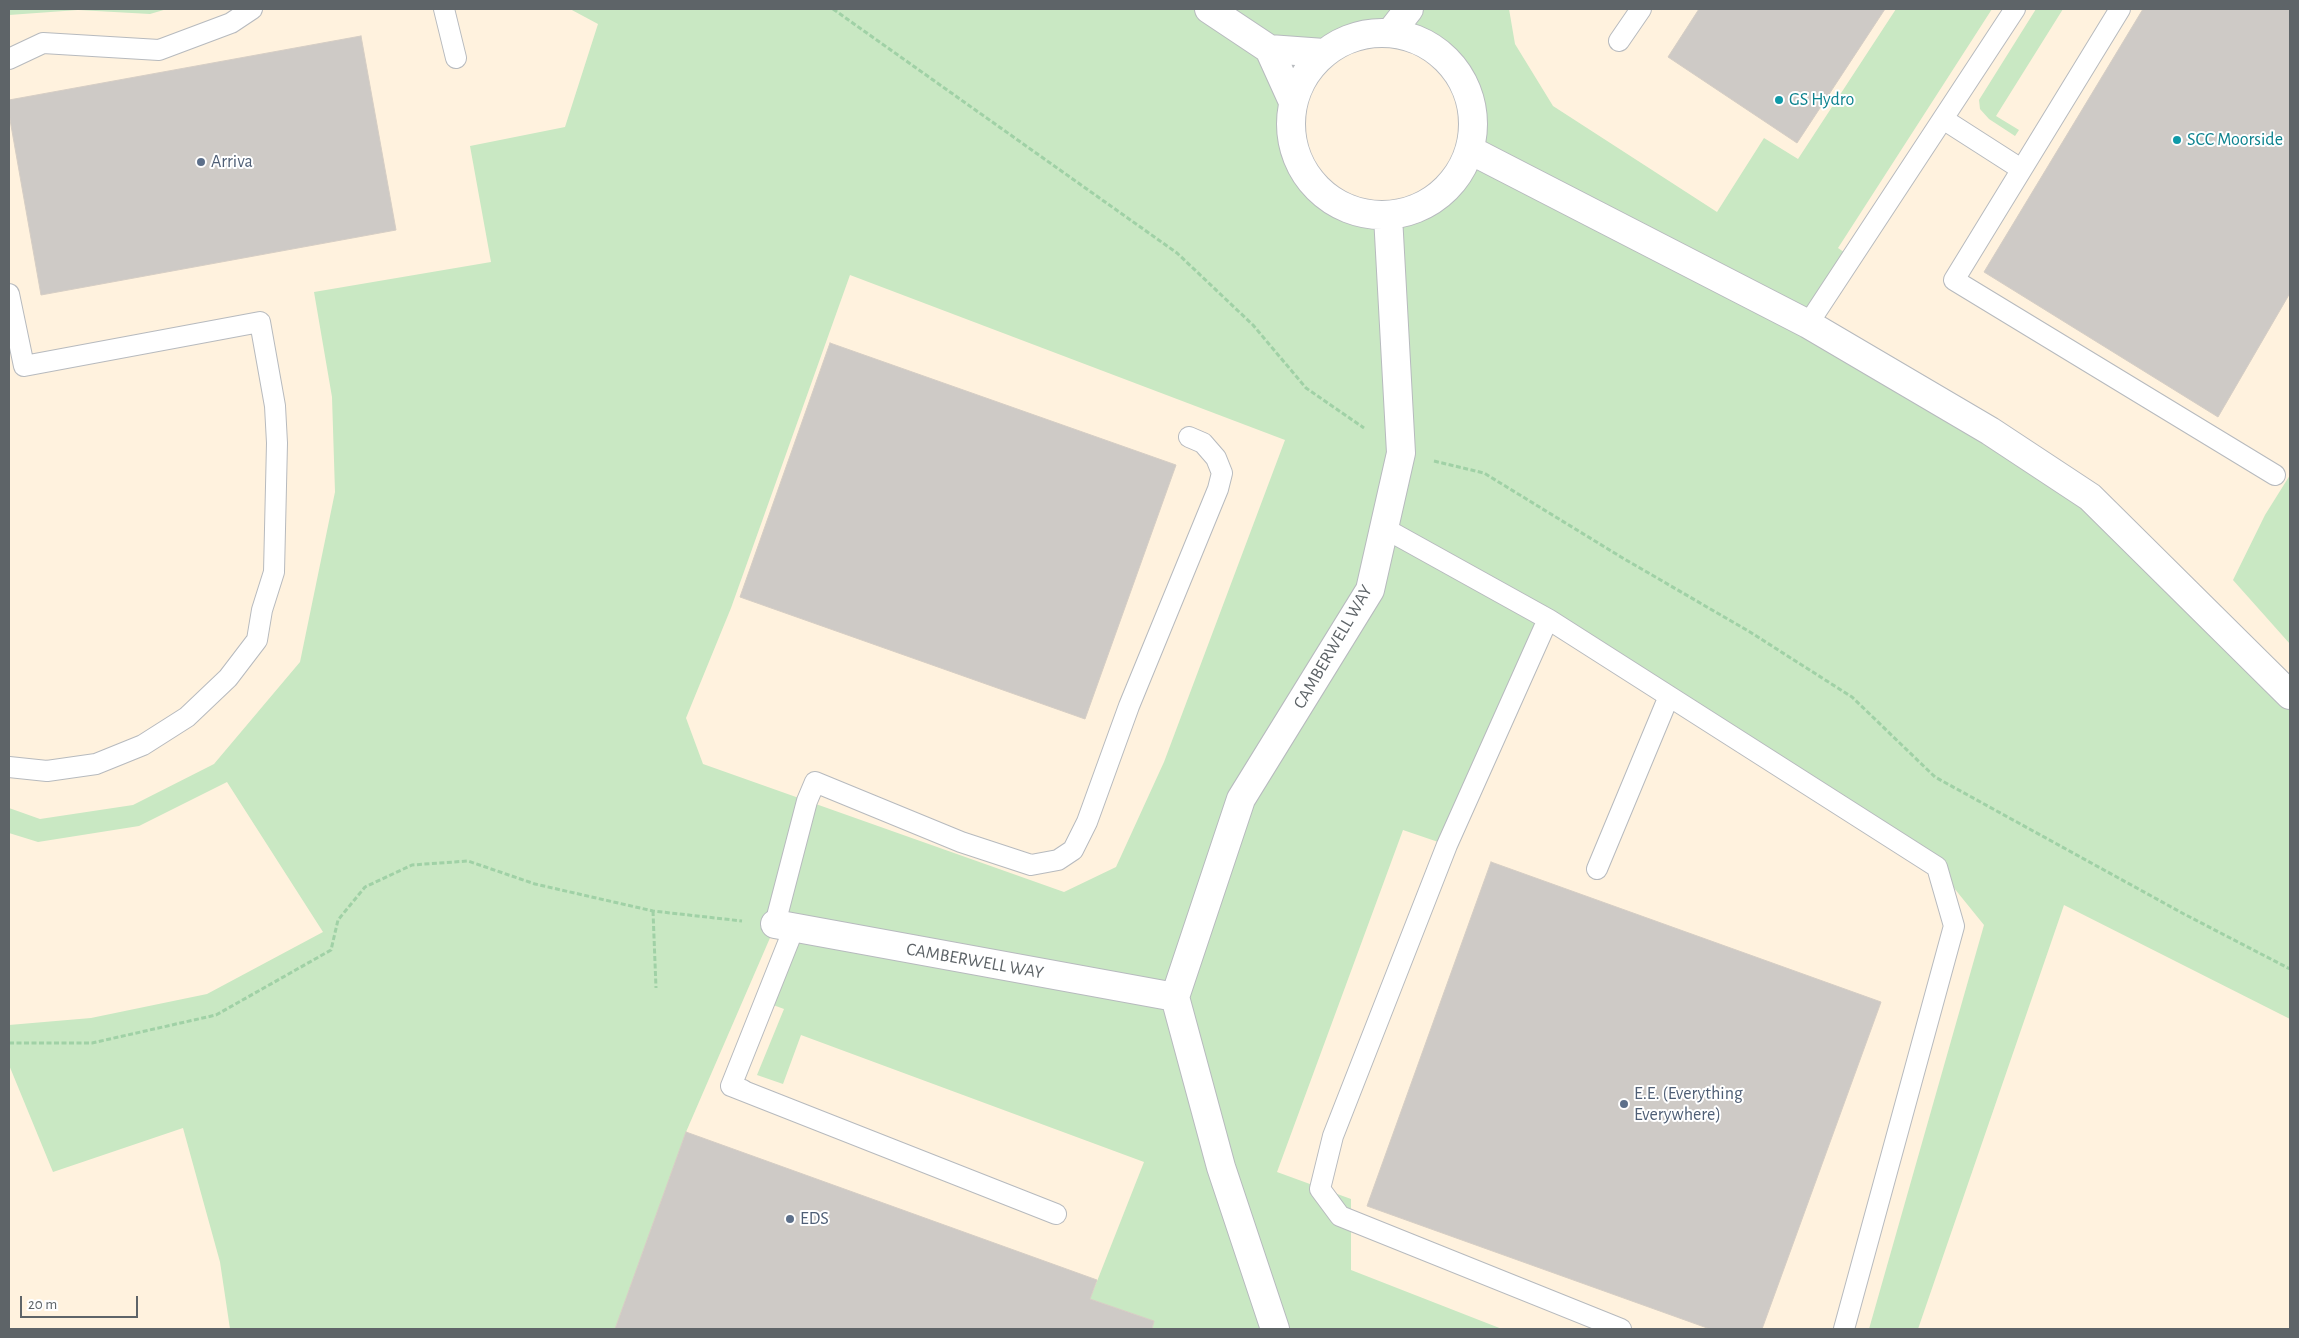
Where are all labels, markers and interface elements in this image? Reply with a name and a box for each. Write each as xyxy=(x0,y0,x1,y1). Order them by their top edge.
place label: GS Hydro xyxy=(1789,89,1854,111)
marker: GS Hydro xyxy=(1773,94,1785,106)
place label: SCC Moorside xyxy=(2187,129,2283,151)
marker: SCC Moorside xyxy=(2171,134,2183,146)
place label: Arriva xyxy=(211,151,253,173)
marker: Arriva xyxy=(195,156,207,168)
street label: CAMBERWELL WAY xyxy=(1289,581,1377,713)
street label: CAMBERWELL WAY xyxy=(905,938,1045,984)
place label: E.E. (Everything Everywhere) xyxy=(1634,1083,1743,1126)
marker: E.E. (Everything Everywhere) xyxy=(1618,1098,1630,1110)
place label: EDS xyxy=(800,1208,829,1230)
marker: EDS xyxy=(784,1213,796,1225)
scale bar xyxy=(22,1286,140,1318)
text: 20 m xyxy=(28,1297,57,1312)

